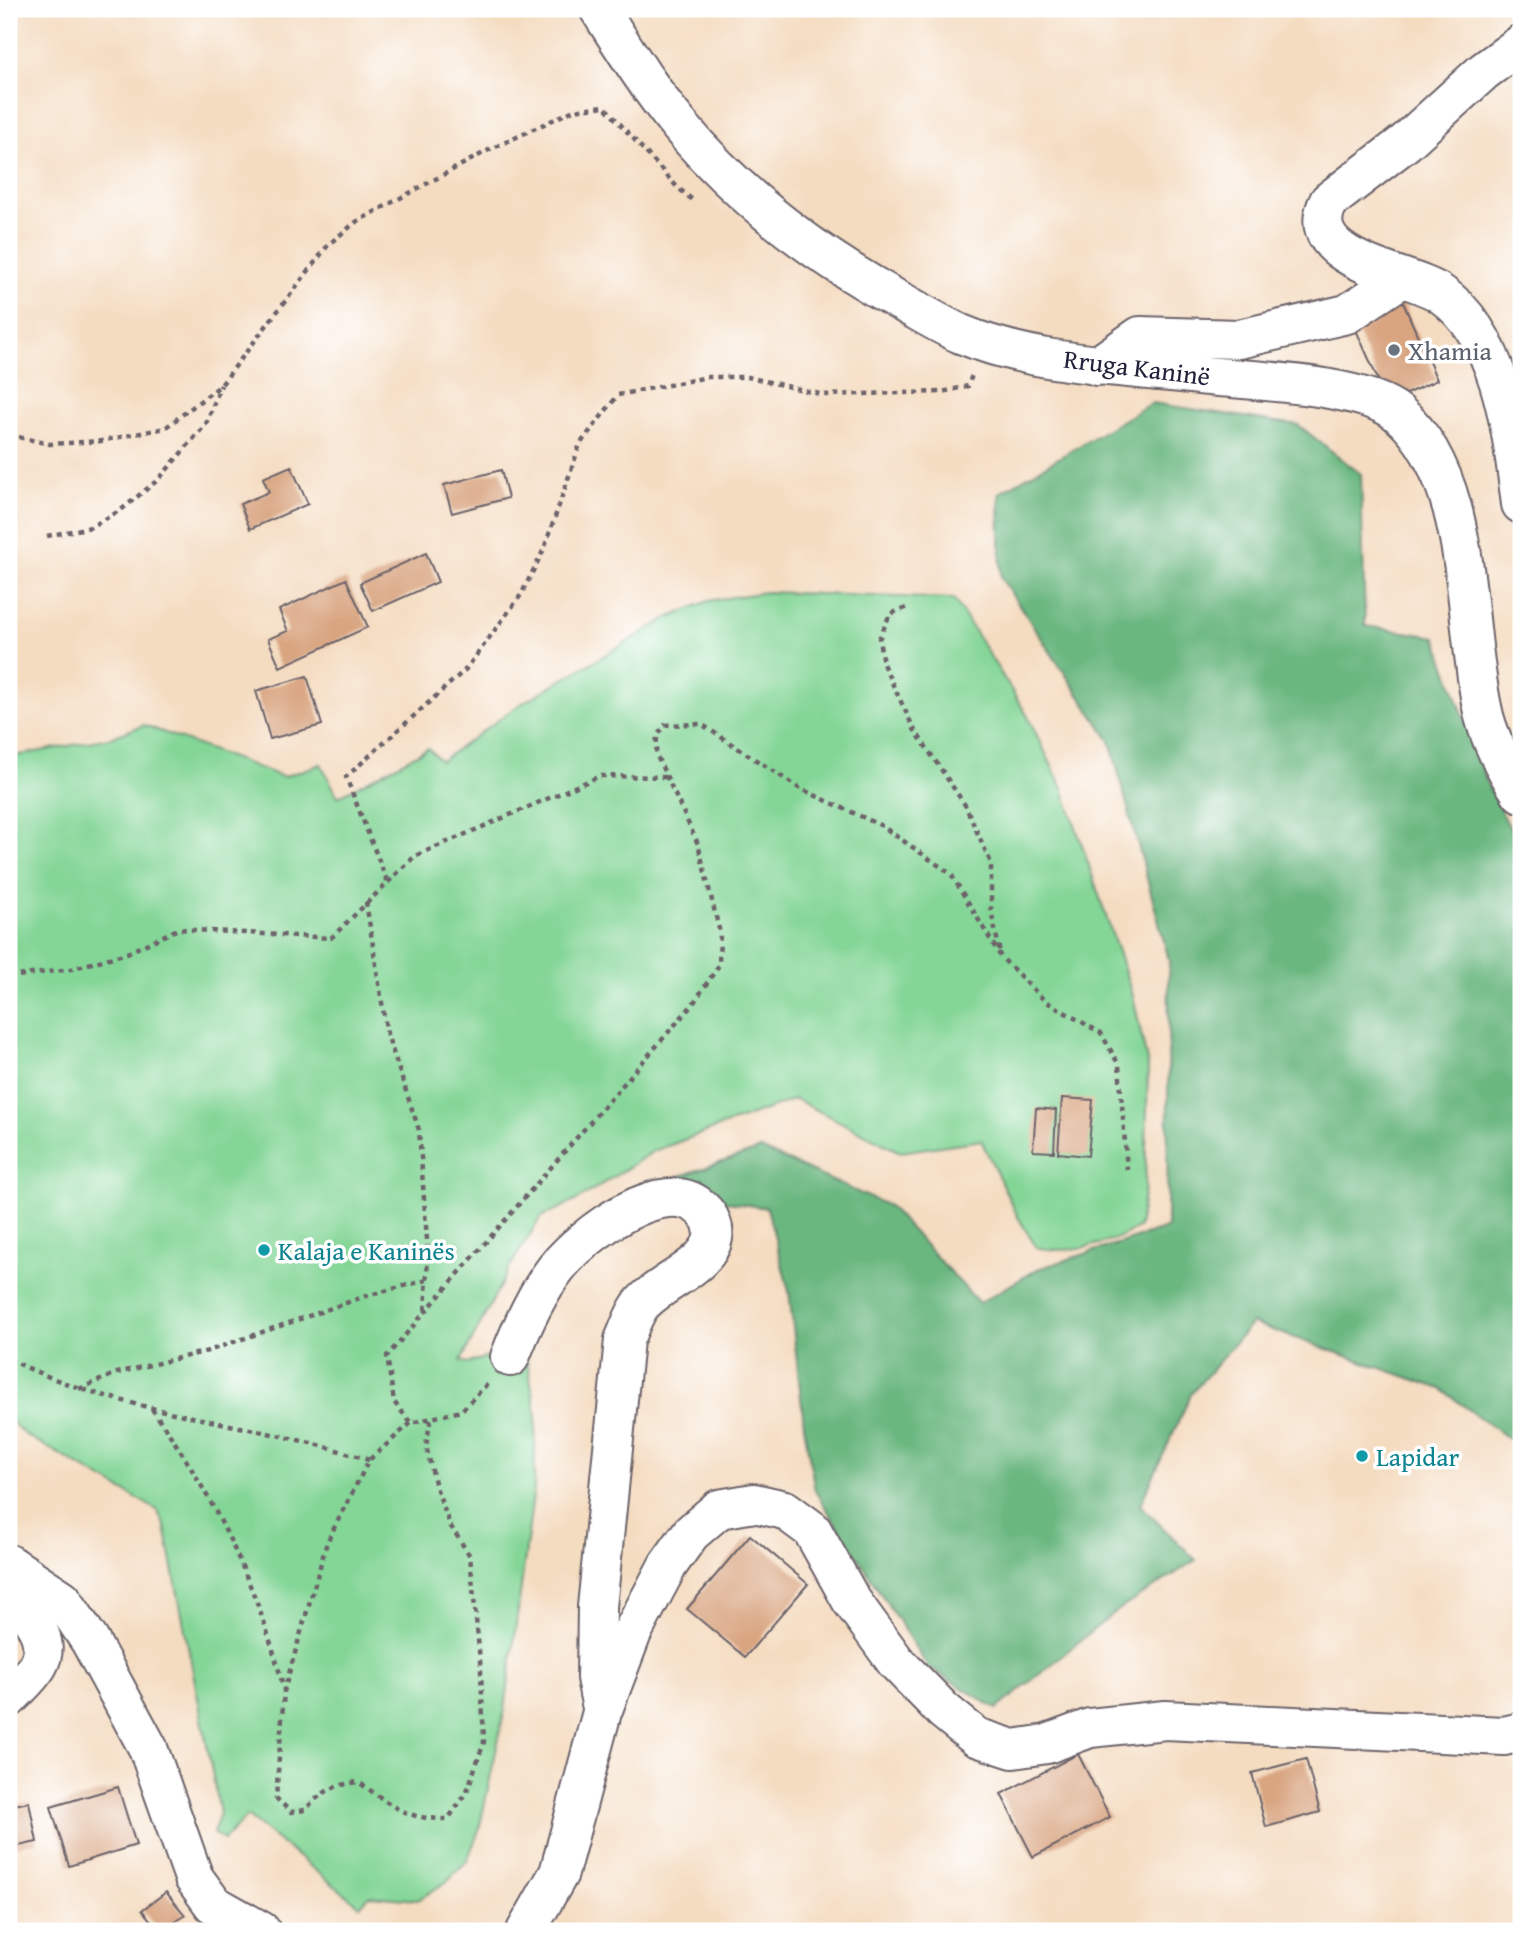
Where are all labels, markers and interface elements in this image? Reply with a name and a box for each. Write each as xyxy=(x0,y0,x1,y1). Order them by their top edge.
place label: Xhamia xyxy=(1408,331,1493,370)
street label: Rruga Kaninë xyxy=(1062,339,1212,395)
marker: Xhamia xyxy=(1386,342,1402,358)
place label: Kalaja e Kaninës xyxy=(278,1231,455,1270)
marker: Kalaja e Kaninës xyxy=(256,1242,272,1258)
place label: Lapidar xyxy=(1376,1437,1459,1476)
marker: Lapidar xyxy=(1354,1448,1370,1464)

